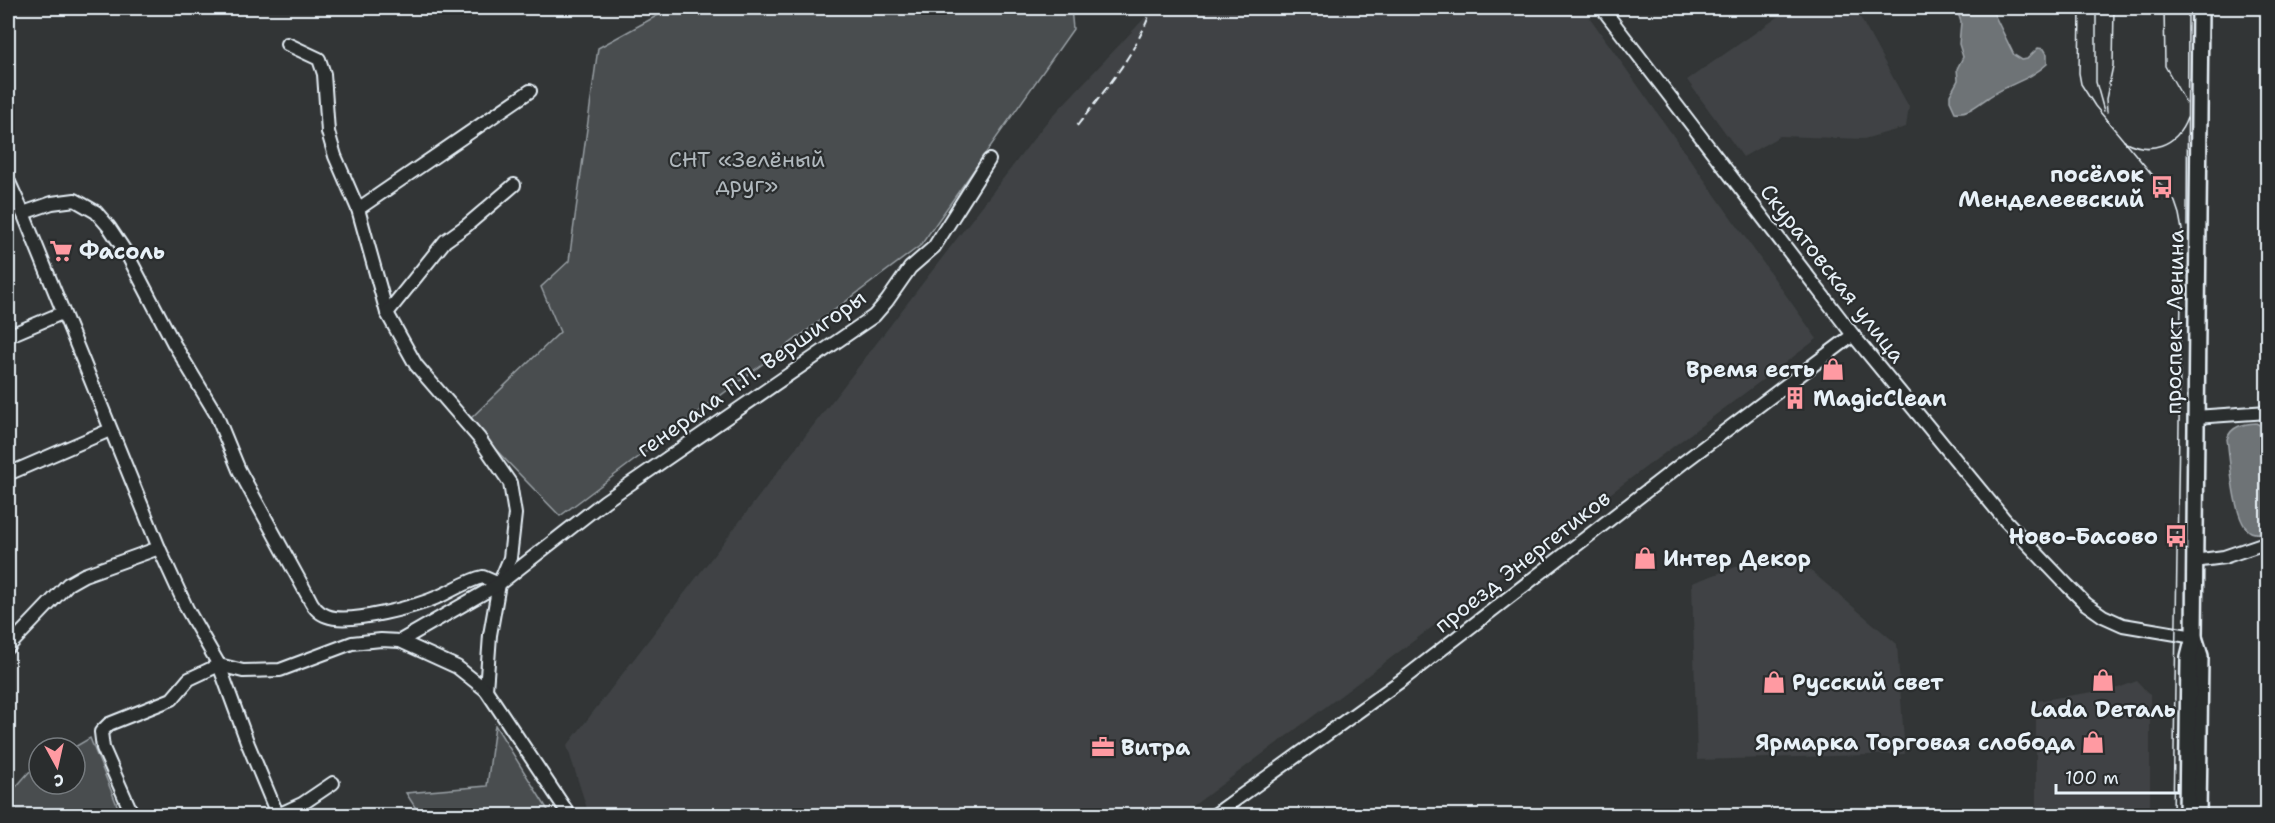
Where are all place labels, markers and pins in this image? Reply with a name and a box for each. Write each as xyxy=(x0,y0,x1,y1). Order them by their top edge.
place label: посёлок Менделеевский xyxy=(1958,160,2144,214)
bus stop icon: посёлок Менделеевский xyxy=(2149,174,2175,200)
place label: Фасоль xyxy=(79,237,165,266)
supermarket icon: Фасоль xyxy=(48,238,74,264)
place label: Время есть xyxy=(1686,355,1815,384)
shop icon: Время есть xyxy=(1820,356,1846,382)
place label: MagicClean xyxy=(1813,384,1947,413)
building icon: MagicClean xyxy=(1782,385,1808,411)
place label: Ново-Басово xyxy=(2008,522,2158,551)
bus stop icon: Ново-Басово xyxy=(2163,523,2189,549)
place label: Интер Декор xyxy=(1663,544,1811,573)
shop icon: Интер Декор xyxy=(1632,545,1658,571)
shop icon: Lada Dеталь xyxy=(2090,667,2116,693)
place label: Русский свет xyxy=(1792,668,1944,697)
shop icon: Русский свет xyxy=(1761,669,1787,695)
place label: Lada Dеталь xyxy=(2030,695,2176,724)
place label: Ярмарка Торговая слобода xyxy=(1755,728,2075,757)
shop icon: Ярмарка Торговая слобода xyxy=(2080,729,2106,755)
place label: Витра xyxy=(1121,733,1190,762)
office icon: Витра xyxy=(1090,734,1116,760)

